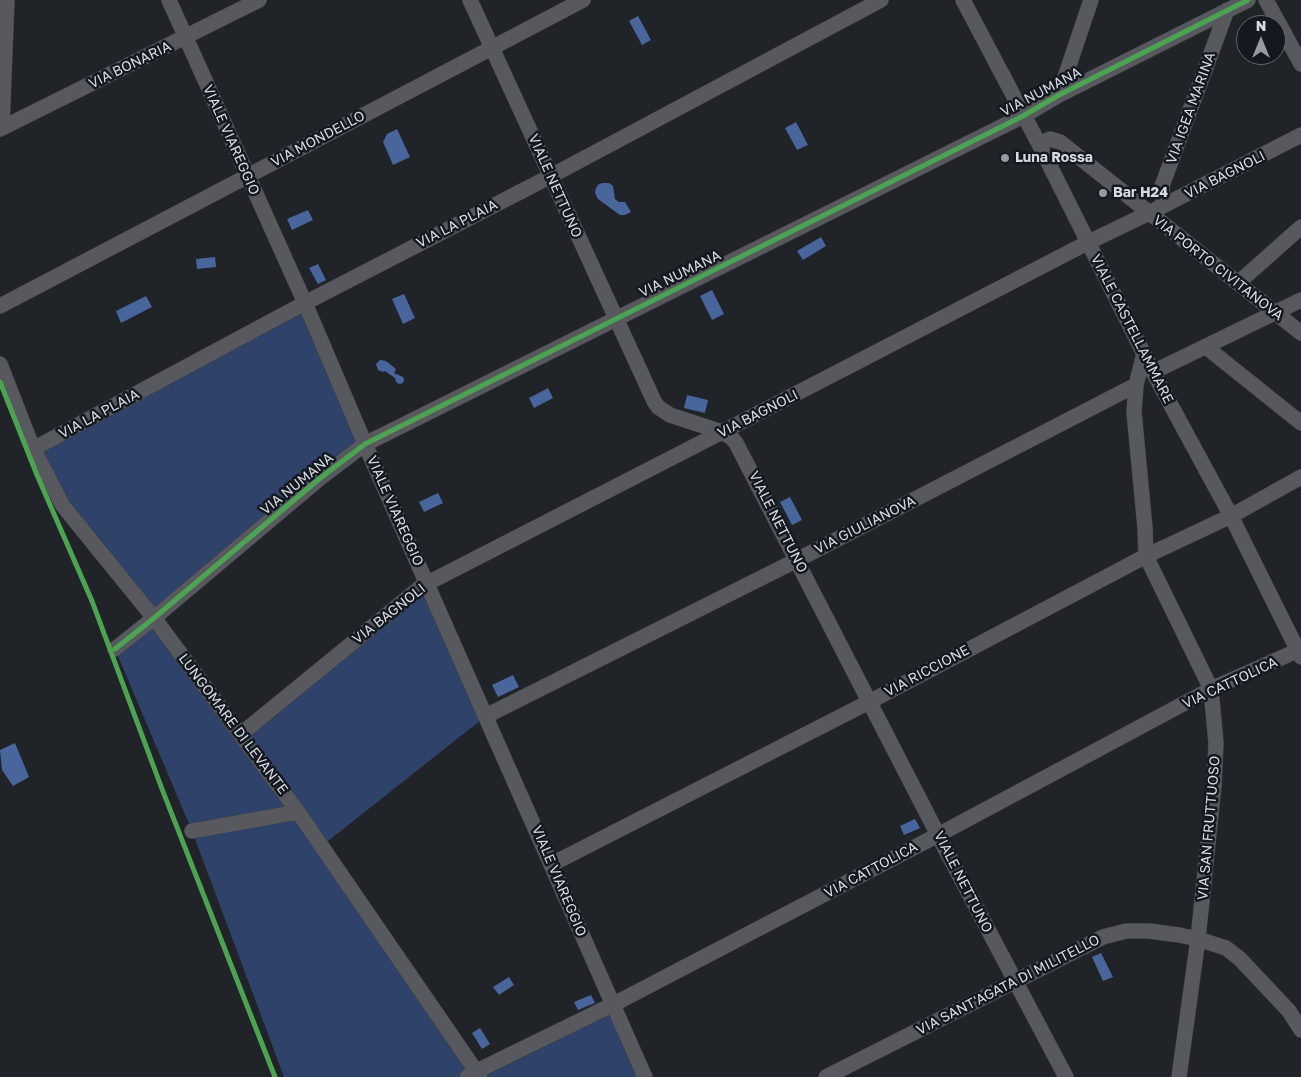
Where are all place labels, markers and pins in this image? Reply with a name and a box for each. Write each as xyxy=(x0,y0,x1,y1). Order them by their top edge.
place label: Luna Rossa xyxy=(1015,150,1093,166)
marker: Luna Rossa xyxy=(999,152,1011,164)
place label: Bar H24 xyxy=(1113,185,1168,201)
marker: Bar H24 xyxy=(1097,187,1109,199)

